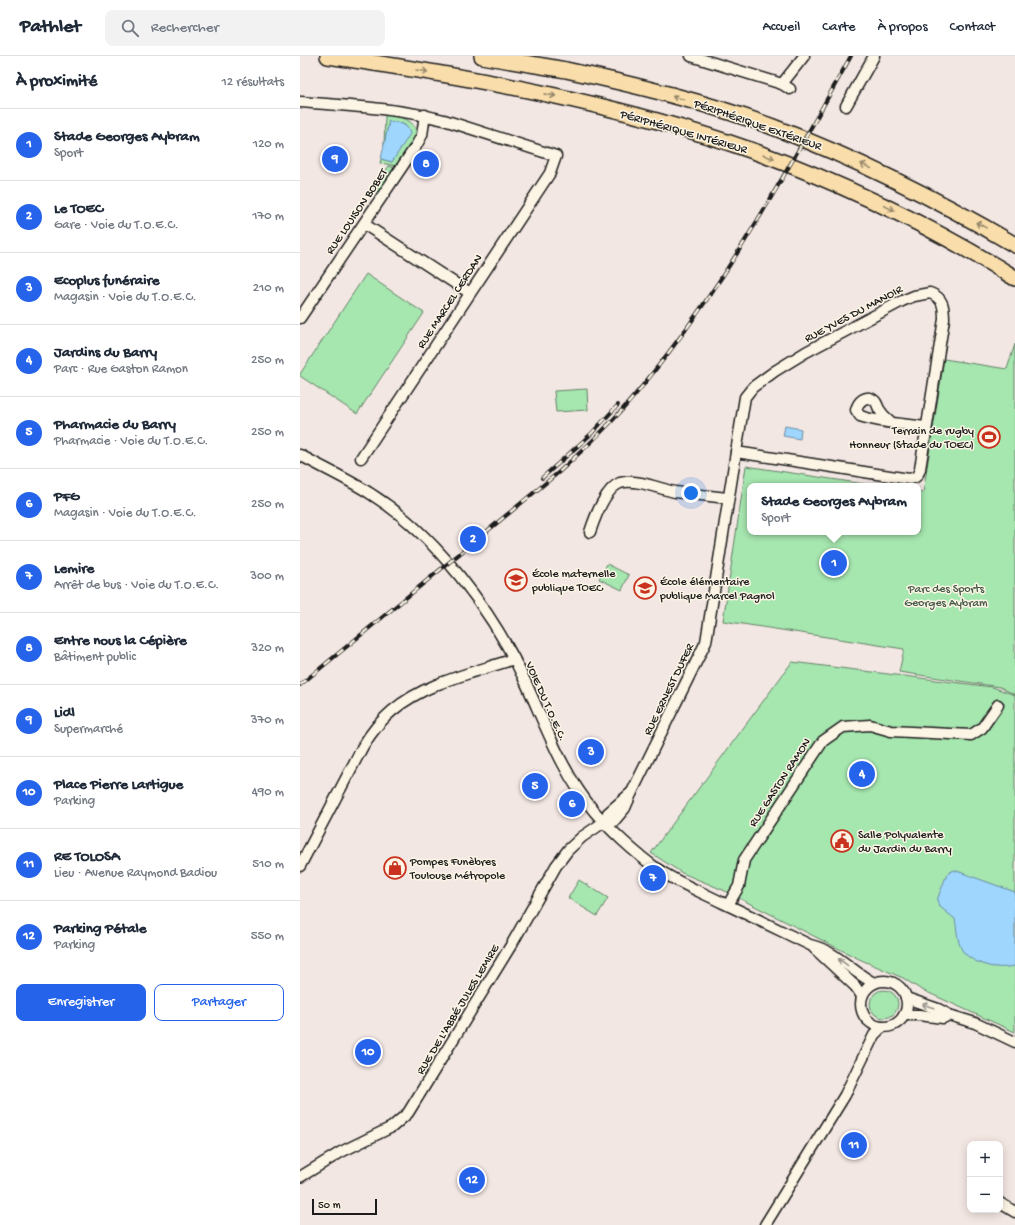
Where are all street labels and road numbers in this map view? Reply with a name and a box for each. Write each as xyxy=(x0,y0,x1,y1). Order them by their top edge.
street label: PÉRIPHÉRIQUE EXTÉRIEUR xyxy=(691,97,824,155)
street label: PÉRIPHÉRIQUE INTÉRIEUR xyxy=(617,108,749,158)
street label: RUE LOUISON BOBET xyxy=(324,166,392,257)
street label: RUE MARCEL CERDAN xyxy=(415,252,486,352)
street label: RUE YVES DU MANOIR xyxy=(803,283,906,347)
street label: RUE ERNEST DUFER xyxy=(642,641,698,738)
street label: VOIE DU T.O.E.C. xyxy=(521,659,569,744)
street label: RUE GASTON RAMON xyxy=(747,736,815,830)
street label: RUE DE L'ABBÉ JULES LEMIRE xyxy=(414,942,503,1078)

